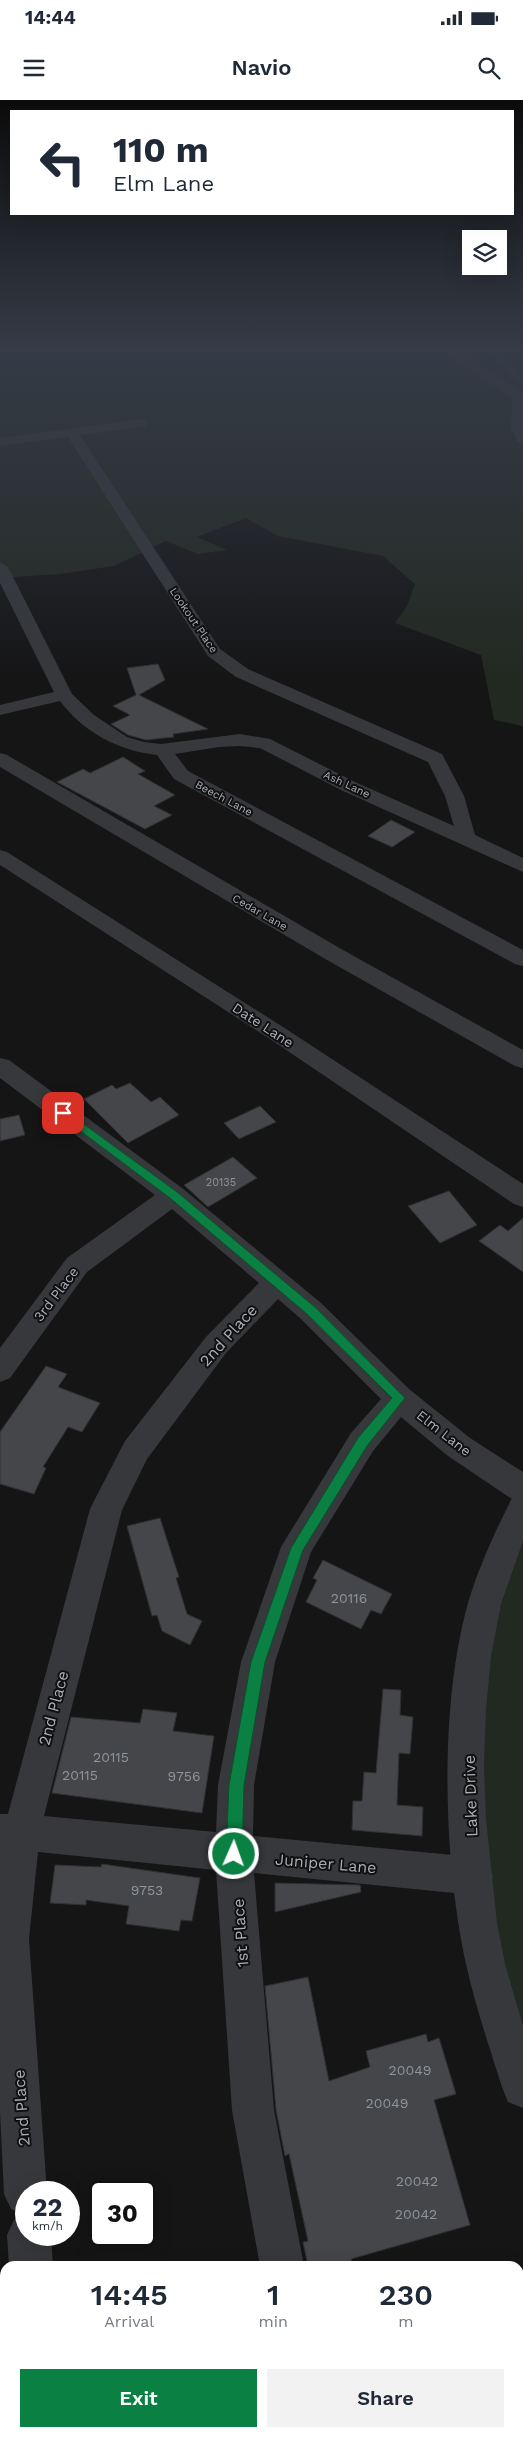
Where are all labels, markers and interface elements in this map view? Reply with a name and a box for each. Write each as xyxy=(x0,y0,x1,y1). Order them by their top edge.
text: 14:44 xyxy=(25,6,76,29)
icon: menu xyxy=(20,54,48,82)
icon: search xyxy=(475,54,503,82)
text: Navio xyxy=(232,55,291,80)
text: 110 m xyxy=(113,129,209,171)
icon: left xyxy=(30,130,95,195)
text: Elm Lane xyxy=(113,171,214,196)
map controls xyxy=(462,230,507,275)
button: layers xyxy=(462,230,507,275)
street label: Lookout Place xyxy=(167,585,220,656)
street label: Ash Lane xyxy=(322,768,372,801)
street label: Beech Lane xyxy=(193,778,254,819)
street label: Cedar Lane xyxy=(230,892,289,933)
street label: Date Lane xyxy=(229,999,297,1051)
pin xyxy=(42,1092,84,1134)
icon: arrive xyxy=(49,1099,77,1127)
house number: 20135 xyxy=(206,1176,236,1189)
street label: 3rd Place xyxy=(30,1264,82,1324)
street label: 2nd Place xyxy=(196,1301,261,1370)
street label: Elm Lane xyxy=(414,1407,474,1459)
house number: 20116 xyxy=(331,1590,367,1606)
street label: 2nd Place xyxy=(34,1669,73,1748)
house number: 20115 xyxy=(93,1749,129,1765)
street label: Lake Drive xyxy=(460,1755,481,1837)
house number: 20115 xyxy=(62,1767,98,1783)
house number: 9756 xyxy=(168,1768,200,1784)
position arrow xyxy=(207,1827,259,1879)
street label: Juniper Lane xyxy=(275,1850,377,1877)
house number: 9753 xyxy=(131,1882,163,1898)
street label: 1st Place xyxy=(229,1898,252,1968)
house number: 20049 xyxy=(389,2062,431,2078)
street label: 2nd Place xyxy=(9,2069,34,2147)
house number: 20049 xyxy=(366,2095,408,2111)
house number: 20042 xyxy=(396,2173,438,2189)
speed limit sign: 30 xyxy=(90,2181,155,2246)
text: 22 xyxy=(33,2193,62,2222)
house number: 20042 xyxy=(395,2206,437,2222)
text: km/h xyxy=(32,2219,63,2233)
text: 14:45 xyxy=(91,2277,168,2312)
text: 1 xyxy=(267,2277,279,2312)
text: 230 xyxy=(379,2277,433,2312)
text: Arrival xyxy=(104,2312,154,2331)
text: min xyxy=(258,2312,288,2331)
text: m xyxy=(398,2312,414,2331)
button: Exit xyxy=(20,2369,257,2427)
button: Share xyxy=(267,2369,504,2427)

